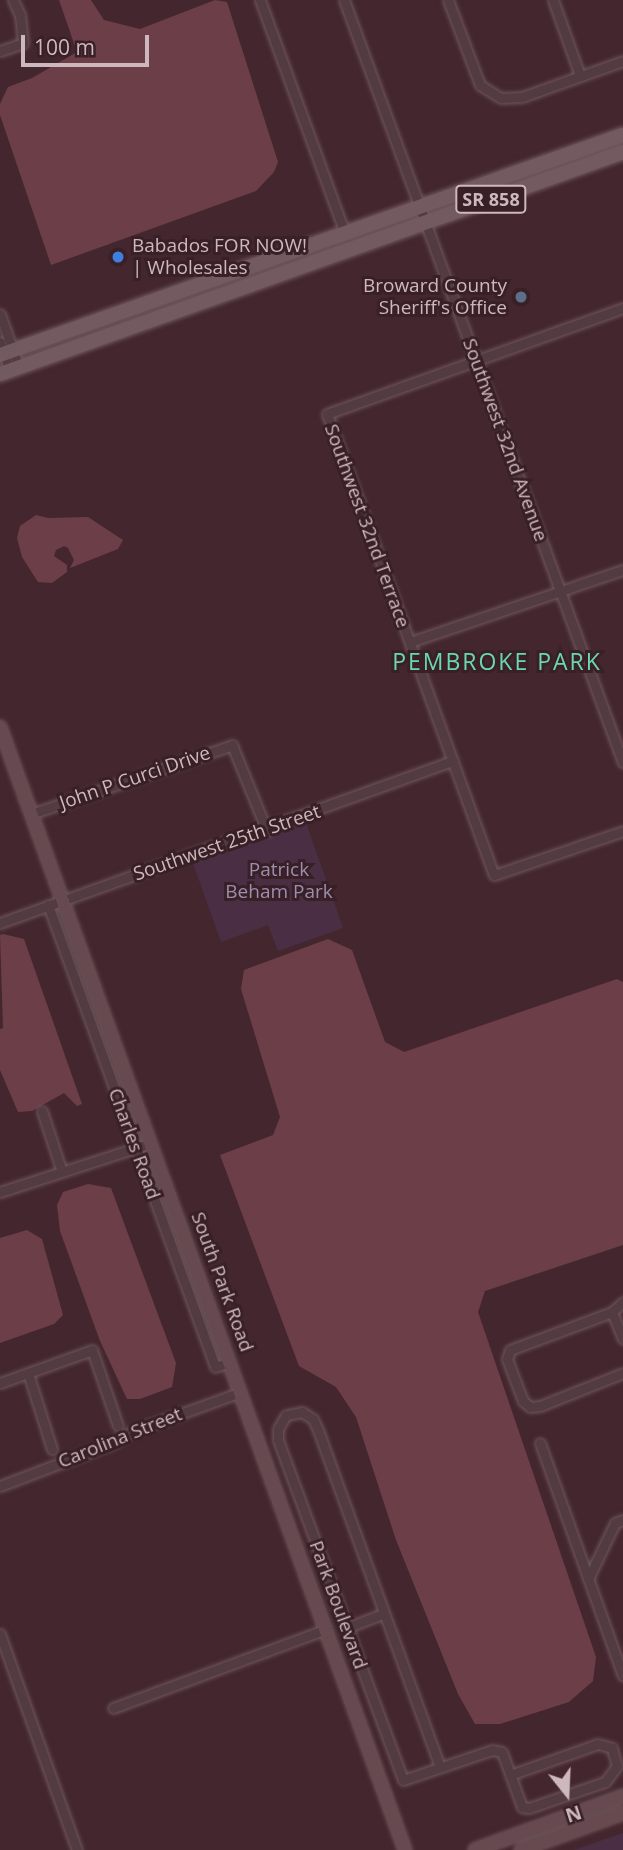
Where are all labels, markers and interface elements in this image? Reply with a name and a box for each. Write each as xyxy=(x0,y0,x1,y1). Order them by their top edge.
scale bar xyxy=(24,21,152,65)
text: 100 m xyxy=(34,33,95,61)
road number: SR 858 xyxy=(454,184,528,214)
place label: Babados FOR NOW! | Wholesales xyxy=(132,235,307,279)
marker: Babados FOR NOW! | Wholesales xyxy=(110,249,126,265)
place label: Broward County Sheriff's Office xyxy=(363,275,507,319)
marker: Broward County Sheriff's Office xyxy=(513,289,529,305)
street label: Southwest 32nd Avenue xyxy=(458,335,552,545)
street label: Southwest 32nd Terrace xyxy=(320,421,414,631)
district label: PEMBROKE PARK xyxy=(394,647,600,675)
street label: John P Curci Drive xyxy=(57,742,213,814)
street label: Southwest 25th Street xyxy=(131,800,323,886)
park label: Patrick Beham Park xyxy=(225,859,333,903)
street label: Charles Road xyxy=(103,1085,165,1203)
street label: South Park Road xyxy=(186,1209,258,1355)
street label: Carolina Street xyxy=(55,1403,185,1473)
street label: Park Boulevard xyxy=(304,1538,372,1672)
north arrow xyxy=(532,1759,602,1829)
text: N xyxy=(562,1799,585,1829)

